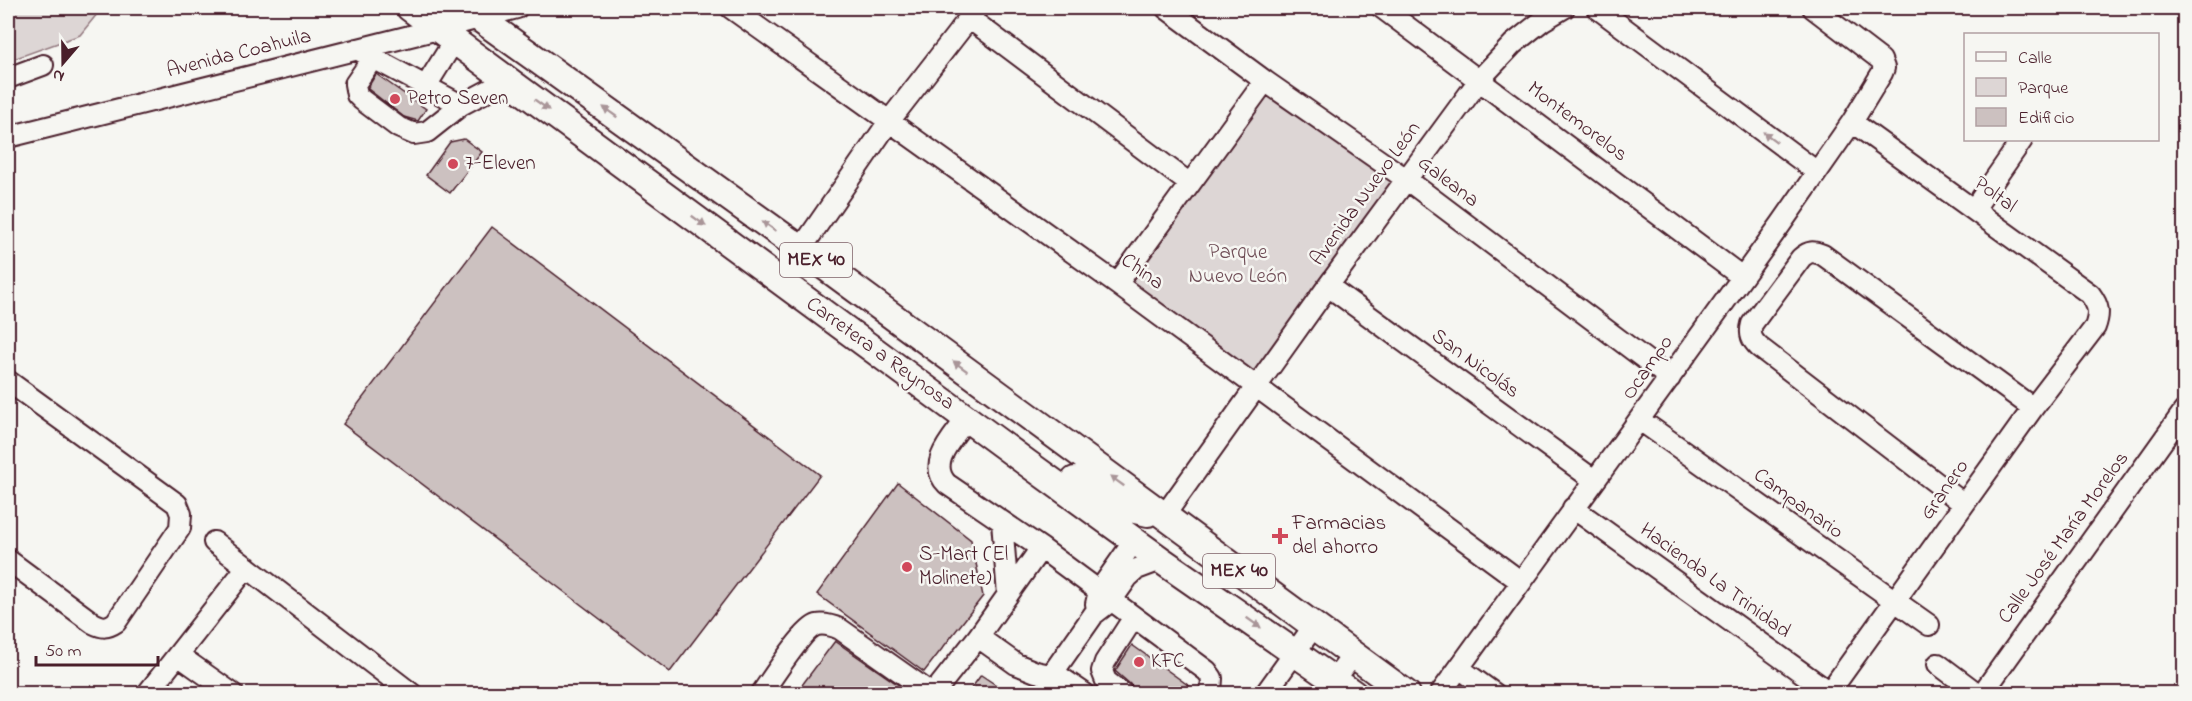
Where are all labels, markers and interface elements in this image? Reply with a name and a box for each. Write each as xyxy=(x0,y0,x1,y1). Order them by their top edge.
street label: Avenida Coahuila xyxy=(164,22,314,86)
north arrow xyxy=(33,33,93,93)
legend xyxy=(1964,33,2159,141)
text: Calle xyxy=(2018,46,2053,72)
text: N xyxy=(49,62,68,88)
street label: Montemorelos xyxy=(1521,74,1633,170)
text: Parque xyxy=(2018,76,2069,102)
place label: Petro Seven xyxy=(407,84,508,114)
marker: Petro Seven xyxy=(388,92,402,106)
one-way arrow xyxy=(533,99,549,111)
one-way arrow xyxy=(603,106,619,118)
text: Edificio xyxy=(2018,106,2074,132)
street label: Avenida Nuevo León xyxy=(1303,116,1429,272)
one-way arrow xyxy=(1763,131,1779,143)
place label: 7-Eleven xyxy=(465,149,536,179)
street label: Galeana xyxy=(1411,149,1485,215)
marker: 7-Eleven xyxy=(446,157,460,171)
street label: Poltal xyxy=(1967,169,2023,221)
one-way arrow xyxy=(691,214,706,226)
one-way arrow xyxy=(761,220,777,232)
park label: Parque Nuevo León xyxy=(1189,238,1287,292)
road number: MEX 40 xyxy=(780,243,852,277)
street label: China xyxy=(1114,246,1170,298)
street label: Carretera a Reynosa xyxy=(798,290,961,420)
street label: San Nicolás xyxy=(1425,322,1525,406)
street label: Ocampo xyxy=(1615,329,1681,407)
one-way arrow xyxy=(952,360,968,372)
street label: Calle José María Morelos xyxy=(1991,446,2137,630)
street label: Granero xyxy=(1913,453,1977,527)
street label: Campanario xyxy=(1747,461,1849,547)
one-way arrow xyxy=(1109,476,1124,488)
place label: Farmacias del ahorro xyxy=(1291,509,1386,563)
street label: Hacienda La Trinidad xyxy=(1633,516,1797,646)
marker: Farmacias del ahorro xyxy=(1273,529,1287,543)
place label: S-Mart (El Molinete) xyxy=(919,540,1008,594)
road number: MEX 40 xyxy=(1203,554,1275,588)
marker: S-Mart (El Molinete) xyxy=(900,560,914,574)
one-way arrow xyxy=(1246,617,1262,628)
scale bar xyxy=(36,629,158,667)
text: 50 m xyxy=(45,639,82,665)
place label: KFC xyxy=(1151,647,1185,677)
marker: KFC xyxy=(1132,655,1146,669)

